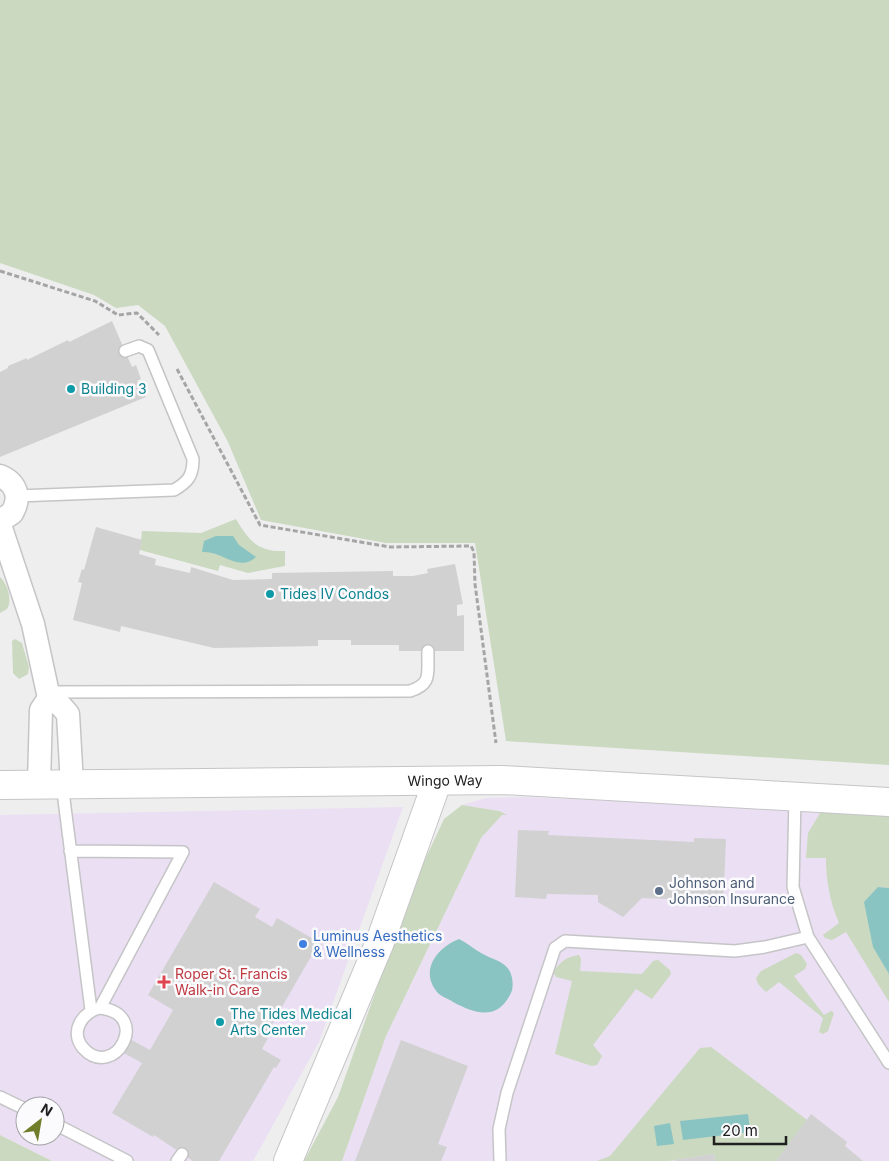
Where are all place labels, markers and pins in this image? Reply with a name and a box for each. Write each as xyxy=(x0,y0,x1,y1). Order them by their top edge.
place label: Building 3 xyxy=(81,380,147,397)
marker: Building 3 xyxy=(65,383,77,395)
place label: Tides IV Condos xyxy=(280,585,389,602)
marker: Tides IV Condos xyxy=(264,588,276,600)
place label: Johnson and Johnson Insurance xyxy=(669,874,795,907)
marker: Johnson and Johnson Insurance xyxy=(653,885,665,897)
place label: Luminus Aesthetics & Wellness xyxy=(313,927,442,960)
marker: Luminus Aesthetics & Wellness xyxy=(297,938,309,950)
place label: Roper St. Francis Walk-in Care xyxy=(175,965,288,998)
marker: Roper St. Francis Walk-in Care xyxy=(157,975,171,989)
place label: The Tides Medical Arts Center xyxy=(230,1005,352,1038)
marker: The Tides Medical Arts Center xyxy=(214,1016,226,1028)

